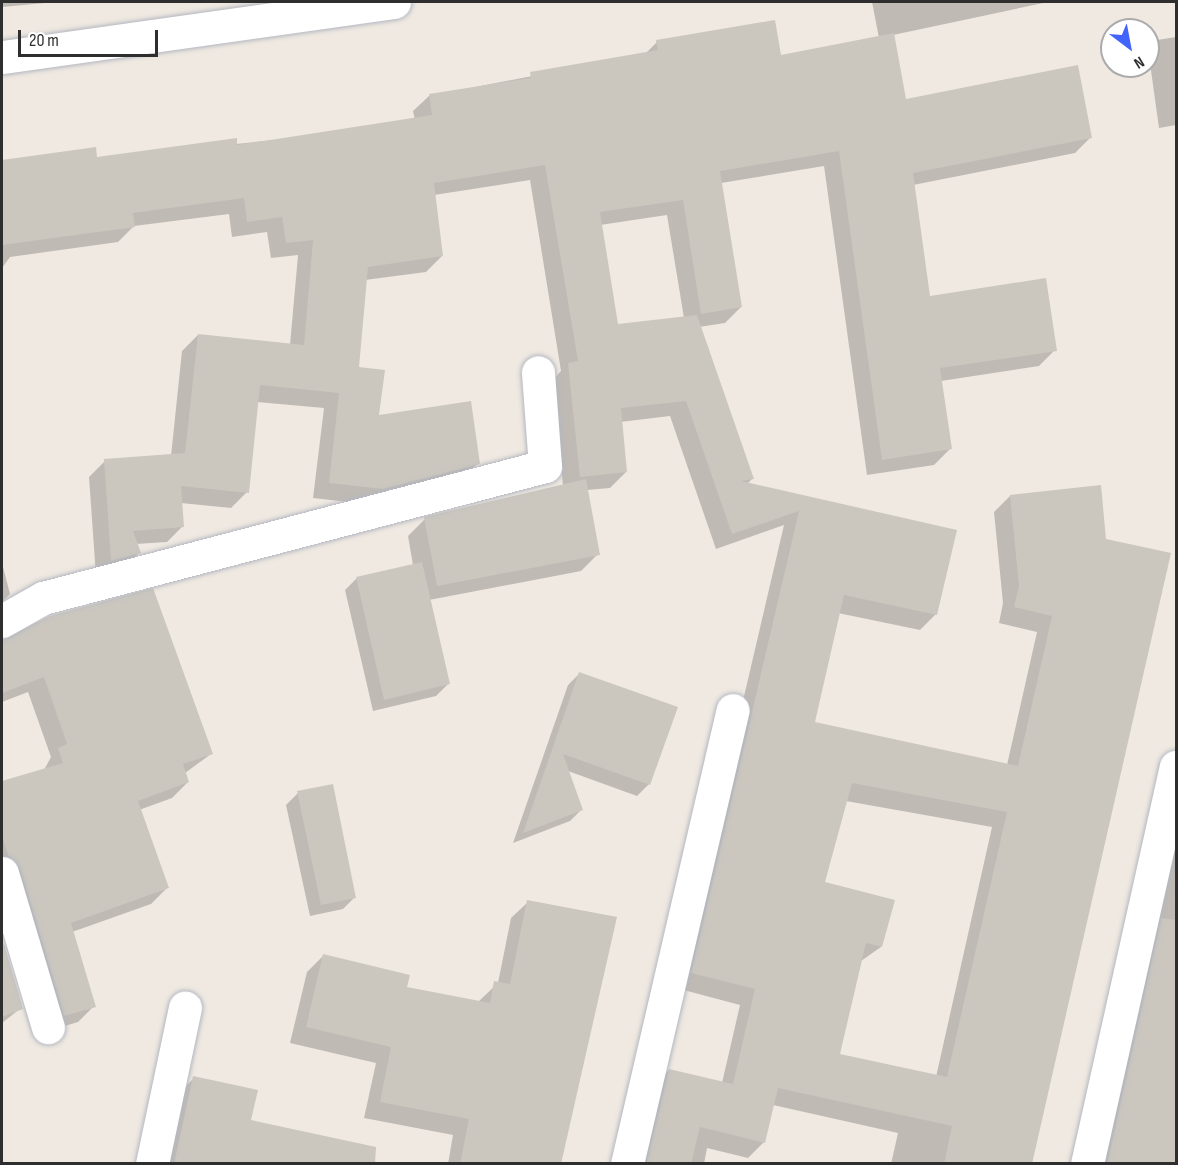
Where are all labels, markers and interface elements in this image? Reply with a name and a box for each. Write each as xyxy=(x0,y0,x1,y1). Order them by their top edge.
scale bar xyxy=(21,18,160,56)
north arrow xyxy=(1100,18,1160,78)
text: 20 m xyxy=(29,30,59,51)
text: N xyxy=(1130,52,1147,72)

